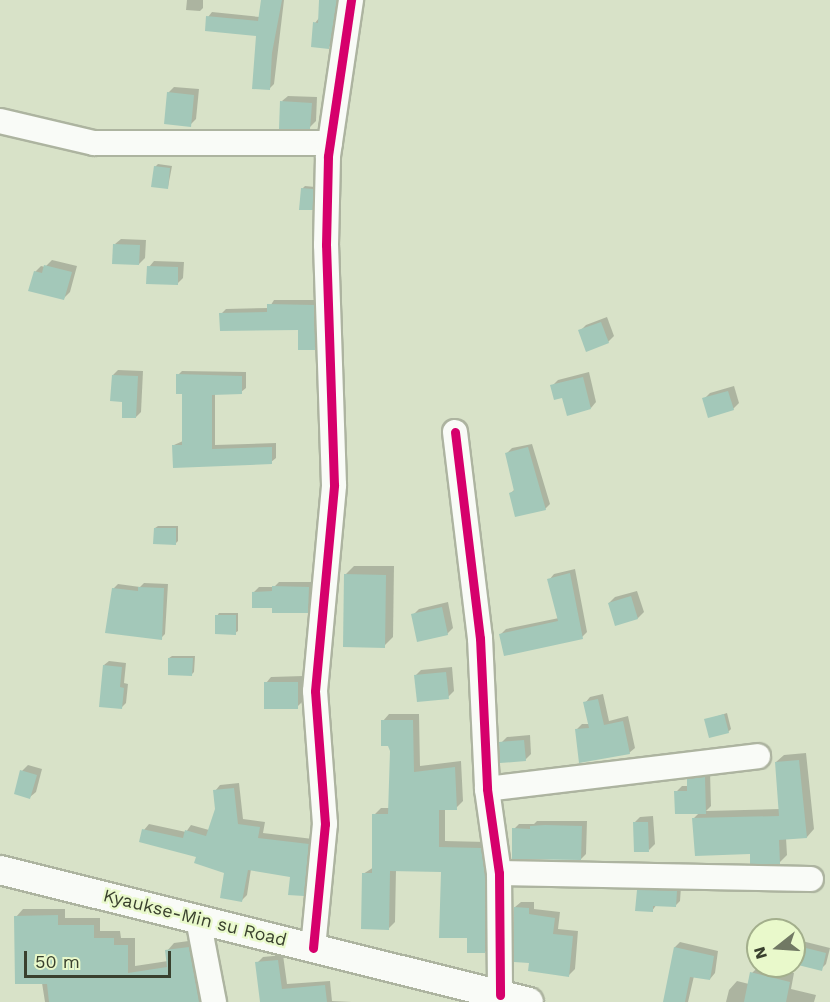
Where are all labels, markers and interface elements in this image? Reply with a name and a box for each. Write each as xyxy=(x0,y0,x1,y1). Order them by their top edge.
street label: Kyaukse-Min su Road xyxy=(101,885,289,951)
north arrow xyxy=(746,918,806,978)
scale bar xyxy=(27,939,174,977)
text: N xyxy=(749,944,771,961)
text: 50 m xyxy=(35,951,80,972)

